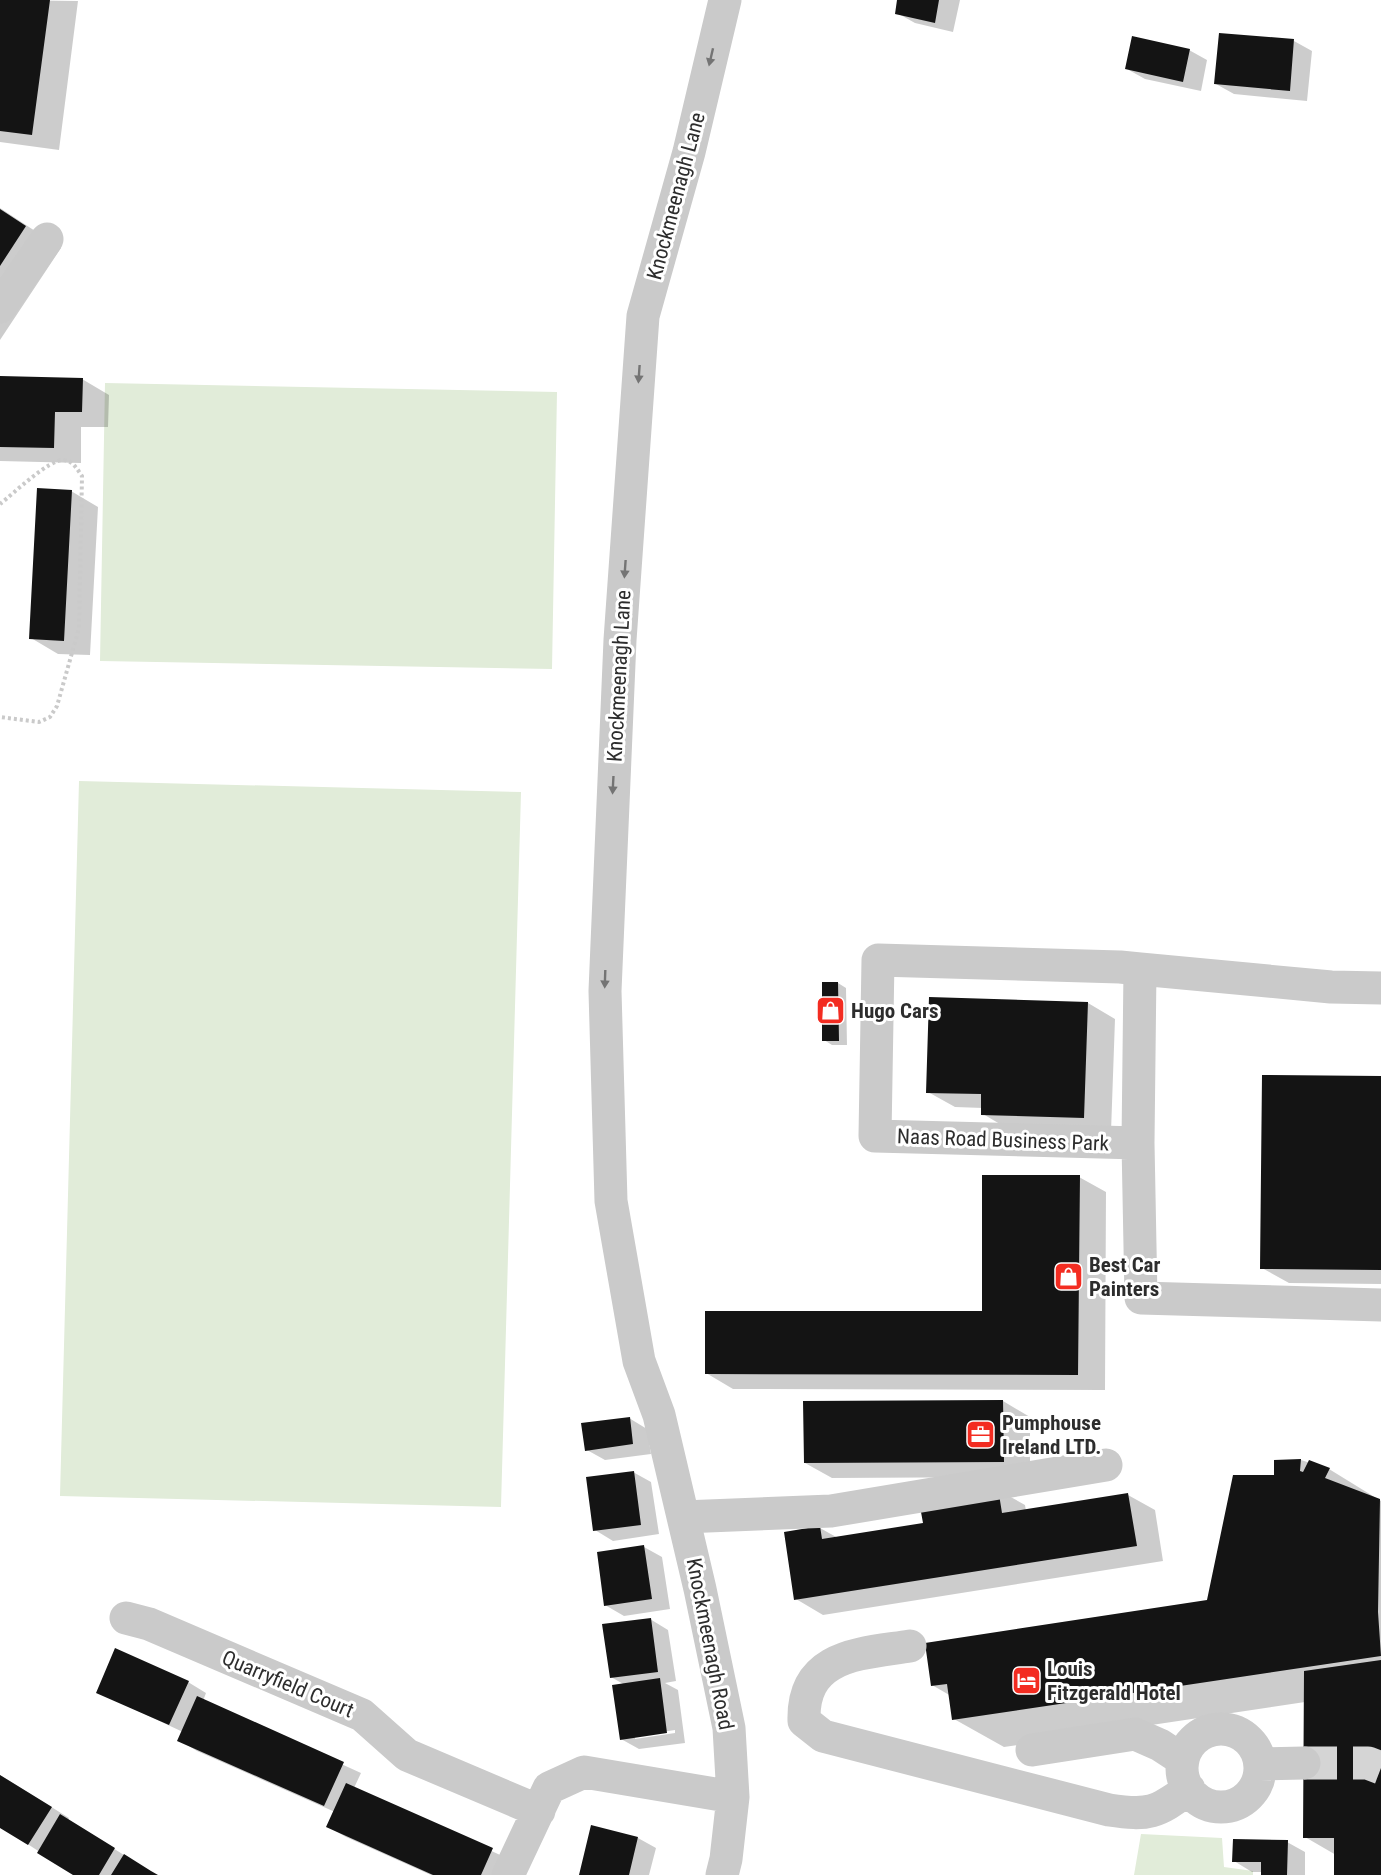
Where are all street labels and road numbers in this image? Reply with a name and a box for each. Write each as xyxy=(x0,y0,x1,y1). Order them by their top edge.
street label: Knockmeenagh Lane xyxy=(642,110,710,282)
street label: Knockmeenagh Lane xyxy=(603,589,635,763)
street label: Naas Road Business Park xyxy=(897,1124,1110,1156)
street label: Knockmeenagh Road xyxy=(682,1556,738,1732)
street label: Quarryfield Court xyxy=(219,1646,357,1722)

